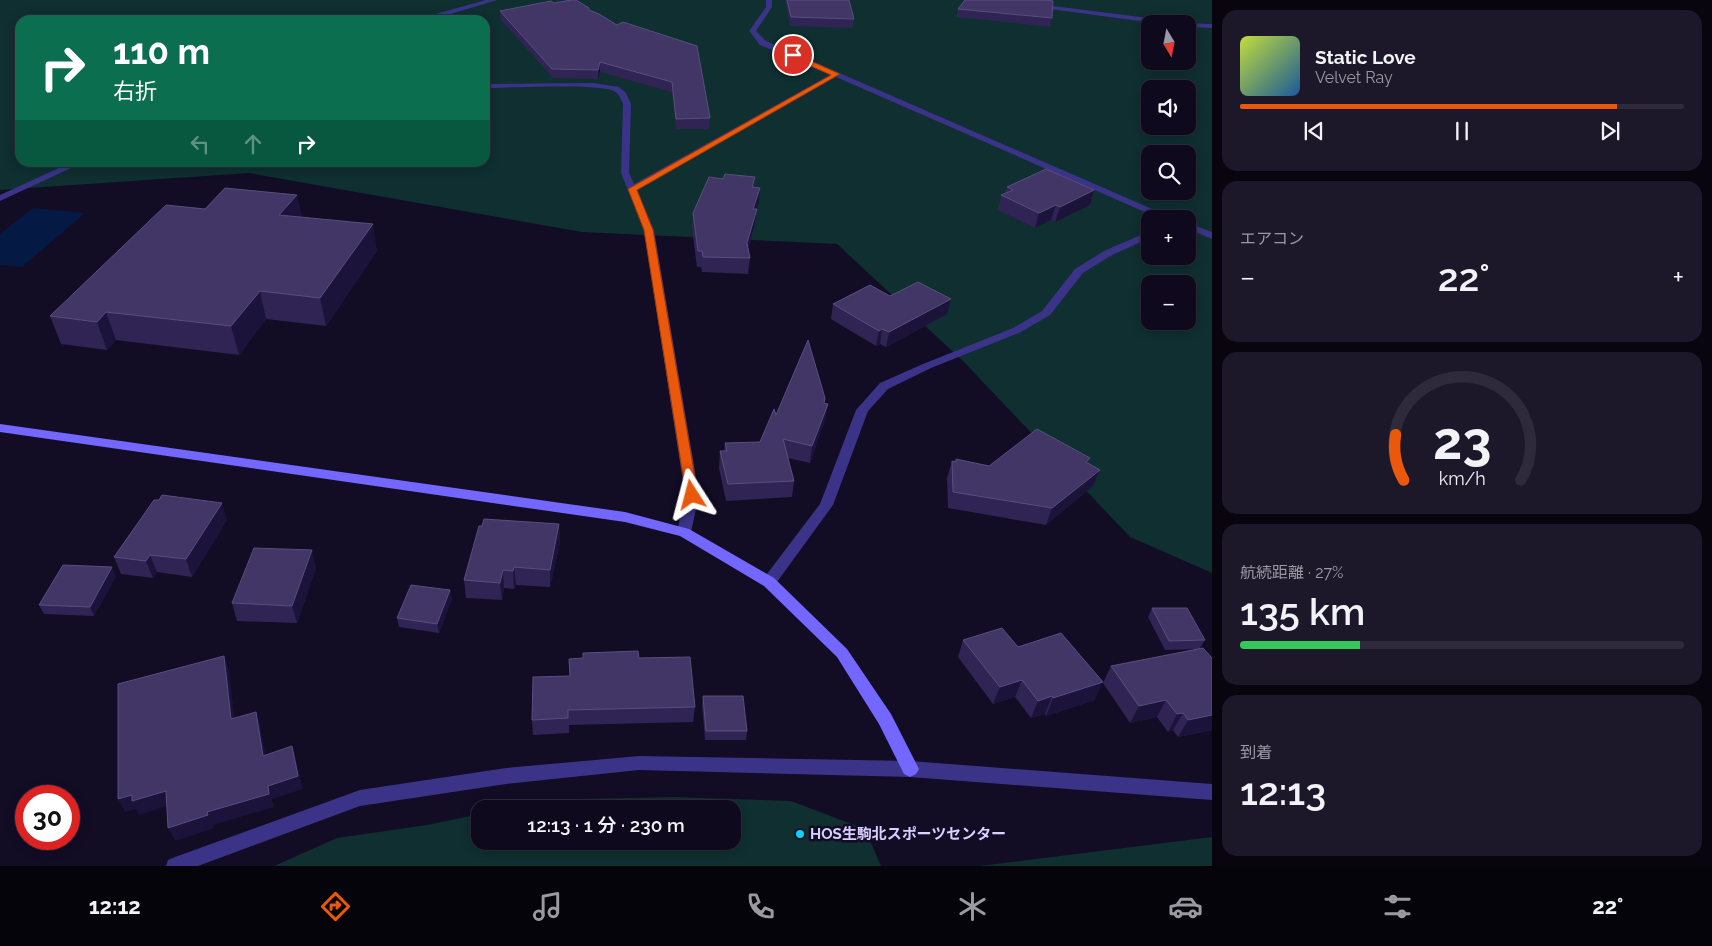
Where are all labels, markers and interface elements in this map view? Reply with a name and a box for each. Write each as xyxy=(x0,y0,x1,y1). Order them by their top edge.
north arrow xyxy=(1141,15,1196,70)
map controls xyxy=(1141,15,1196,330)
text: 110 m xyxy=(113,31,210,72)
pin xyxy=(772,34,814,76)
icon: right xyxy=(30,35,95,100)
icon: arrive xyxy=(779,41,807,69)
text: Static Love xyxy=(1315,46,1416,68)
text: Velvet Ray xyxy=(1315,68,1393,87)
text: 右折 xyxy=(113,78,157,104)
button: sound xyxy=(1141,80,1196,135)
icon: previous xyxy=(1300,117,1328,145)
icon: pause xyxy=(1448,117,1476,145)
icon: next xyxy=(1596,117,1624,145)
icon: left xyxy=(186,130,214,158)
icon: ahead xyxy=(239,130,267,158)
icon: right xyxy=(292,130,320,158)
button: search xyxy=(1141,145,1196,200)
button: + xyxy=(1141,210,1196,265)
text: エアコン xyxy=(1240,229,1304,248)
text: 22° xyxy=(1438,255,1490,300)
text: − xyxy=(1240,261,1255,294)
text: + xyxy=(1672,261,1684,294)
button: − xyxy=(1141,275,1196,330)
text: 23 xyxy=(1433,410,1491,471)
position arrow xyxy=(665,468,717,520)
text: km/h xyxy=(1438,468,1486,489)
text: 航続距離 · 27% xyxy=(1240,563,1344,582)
text: 135 km xyxy=(1240,589,1365,634)
text: 到着 xyxy=(1240,743,1272,762)
text: 12:13 xyxy=(1240,769,1326,814)
speed limit sign: 30 xyxy=(15,785,80,850)
text: 12:13 · 1 分 · 230 m xyxy=(527,814,685,836)
place label: HOS生駒北スポーツセンター xyxy=(810,825,1006,843)
marker: HOS生駒北スポーツセンター xyxy=(794,828,806,840)
icon: directions xyxy=(318,889,353,924)
icon: music xyxy=(530,889,565,924)
icon: phone xyxy=(743,889,778,924)
icon: climate xyxy=(955,889,990,924)
icon: car xyxy=(1168,889,1203,924)
icon: filters xyxy=(1380,889,1415,924)
text: 12:12 xyxy=(89,893,141,919)
text: 22° xyxy=(1592,893,1623,919)

